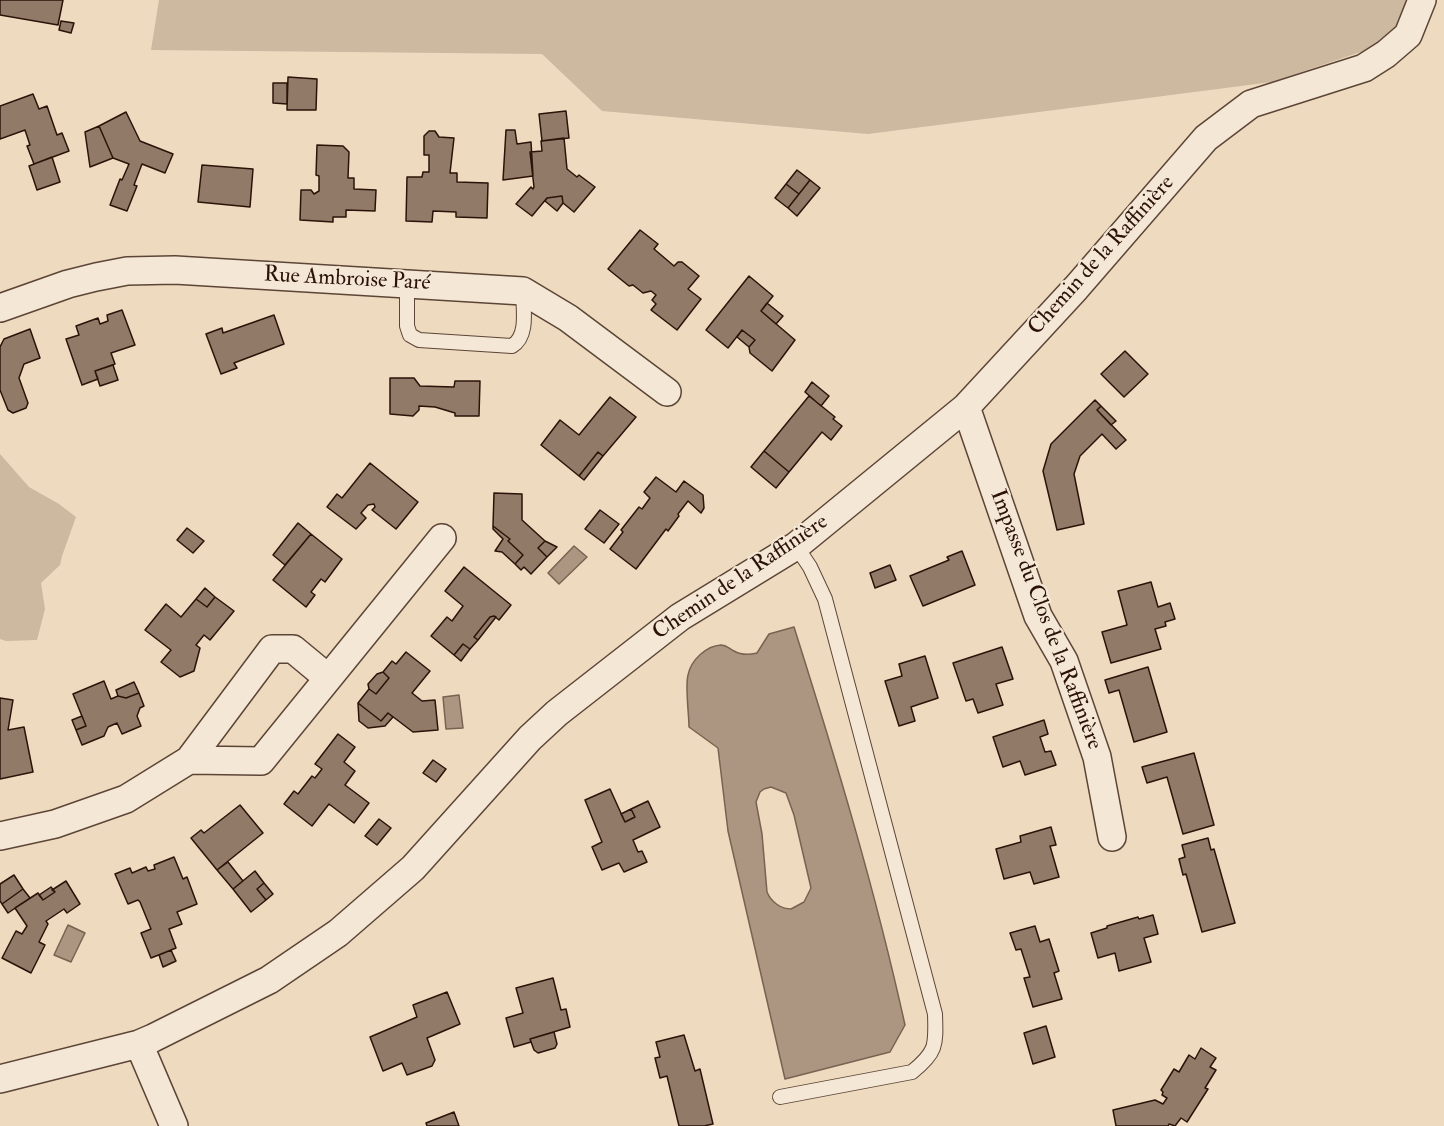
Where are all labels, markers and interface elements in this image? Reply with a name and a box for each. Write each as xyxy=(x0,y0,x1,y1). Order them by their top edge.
street label: Chemin de la Raffinière xyxy=(1023,171,1181,341)
street label: Rue Ambroise Paré xyxy=(263,262,431,298)
street label: Impasse du Clos de la Raffinière xyxy=(983,486,1107,754)
street label: Chemin de la Raffinière xyxy=(648,509,834,647)

